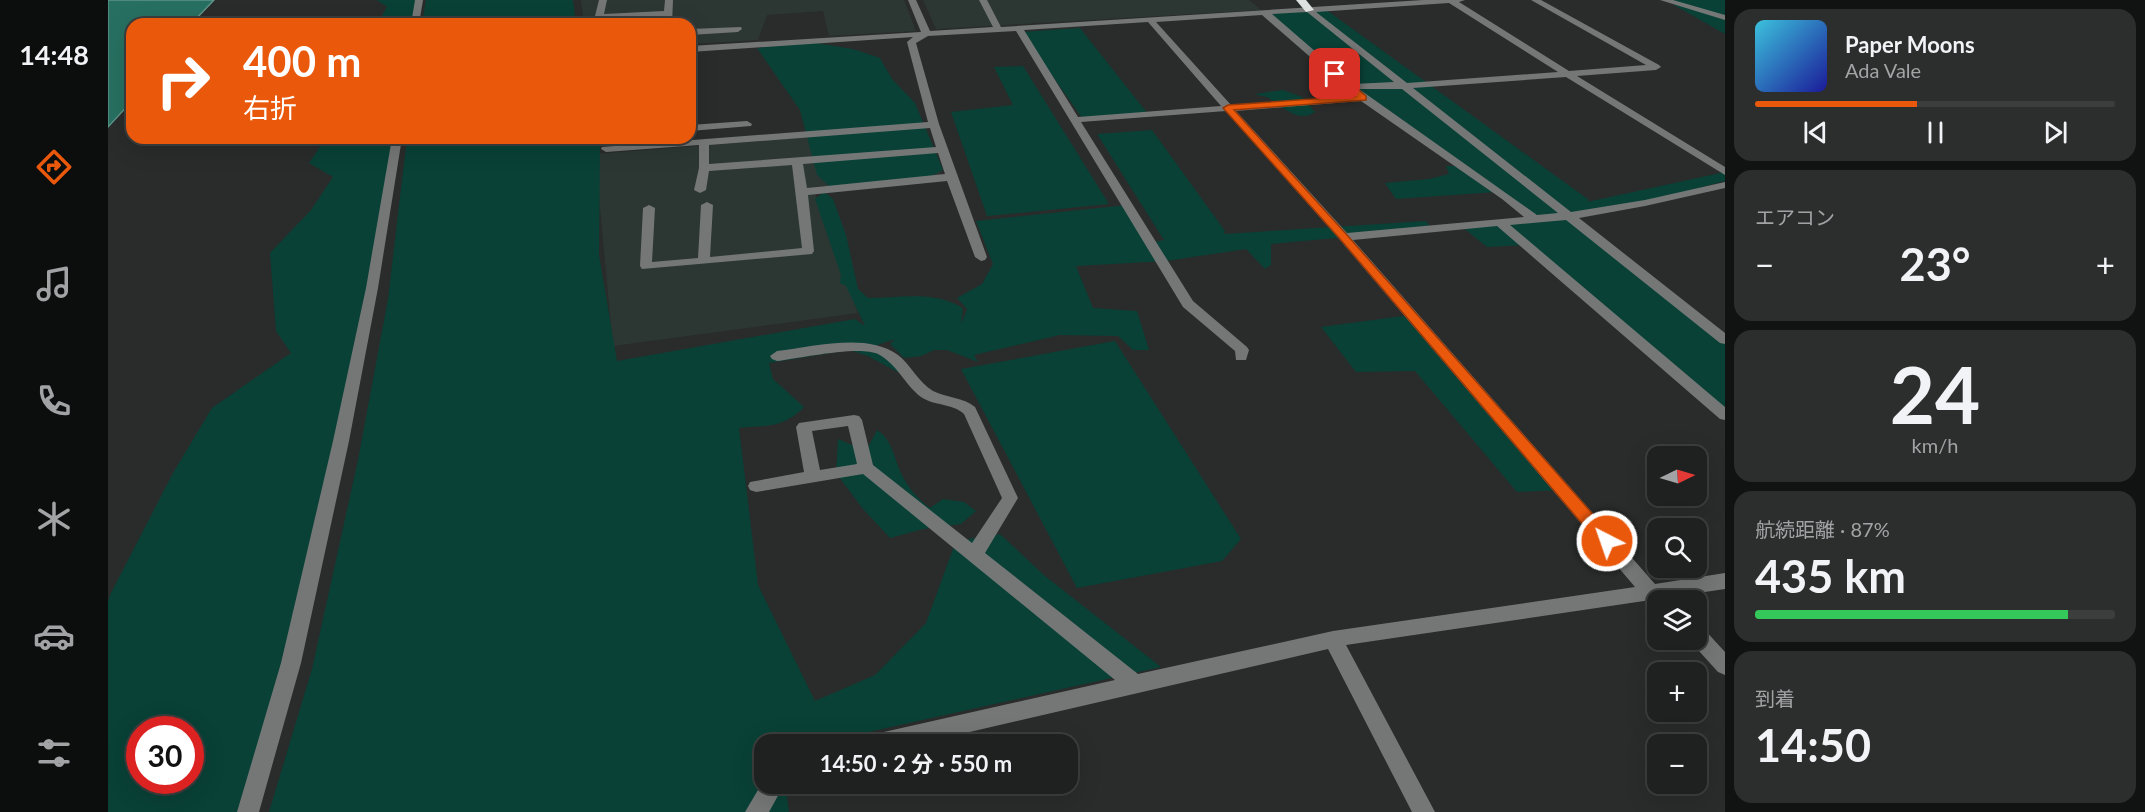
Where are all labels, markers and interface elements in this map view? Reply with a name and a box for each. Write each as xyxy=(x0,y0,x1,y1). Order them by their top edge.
text: Paper Moons xyxy=(1845,31,1975,58)
text: 400 m xyxy=(243,36,361,86)
text: 14:48 xyxy=(19,38,89,71)
icon: right xyxy=(144,42,222,120)
pin xyxy=(1309,48,1360,99)
icon: arrive xyxy=(1318,57,1351,90)
text: Ada Vale xyxy=(1845,58,1921,82)
text: 右折 xyxy=(243,91,297,124)
icon: previous xyxy=(1799,116,1832,149)
icon: pause xyxy=(1919,116,1952,149)
icon: next xyxy=(2039,116,2072,149)
icon: directions xyxy=(33,146,75,188)
text: エアコン xyxy=(1755,205,1835,229)
text: 23° xyxy=(1900,237,1970,291)
text: − xyxy=(1755,244,1774,284)
text: + xyxy=(2096,244,2115,284)
icon: music xyxy=(33,263,75,305)
text: 24 xyxy=(1890,347,1980,441)
icon: phone xyxy=(33,380,75,422)
text: km/h xyxy=(1912,433,1958,457)
north arrow xyxy=(1647,446,1707,506)
map controls xyxy=(1647,446,1707,794)
icon: climate xyxy=(33,498,75,540)
position arrow xyxy=(1575,509,1639,573)
text: 航続距離 · 87% xyxy=(1755,517,1890,541)
button: search xyxy=(1647,518,1707,578)
text: 435 km xyxy=(1755,549,1906,603)
button: layers xyxy=(1647,590,1707,650)
icon: car xyxy=(33,615,75,657)
button: + xyxy=(1647,662,1707,722)
text: 到着 xyxy=(1755,686,1795,710)
speed limit sign: 30 xyxy=(126,716,204,794)
text: 14:50 xyxy=(1755,718,1871,772)
icon: filters xyxy=(33,732,75,774)
button: − xyxy=(1647,734,1707,794)
text: 14:50 · 2 分 · 550 m xyxy=(820,750,1012,777)

